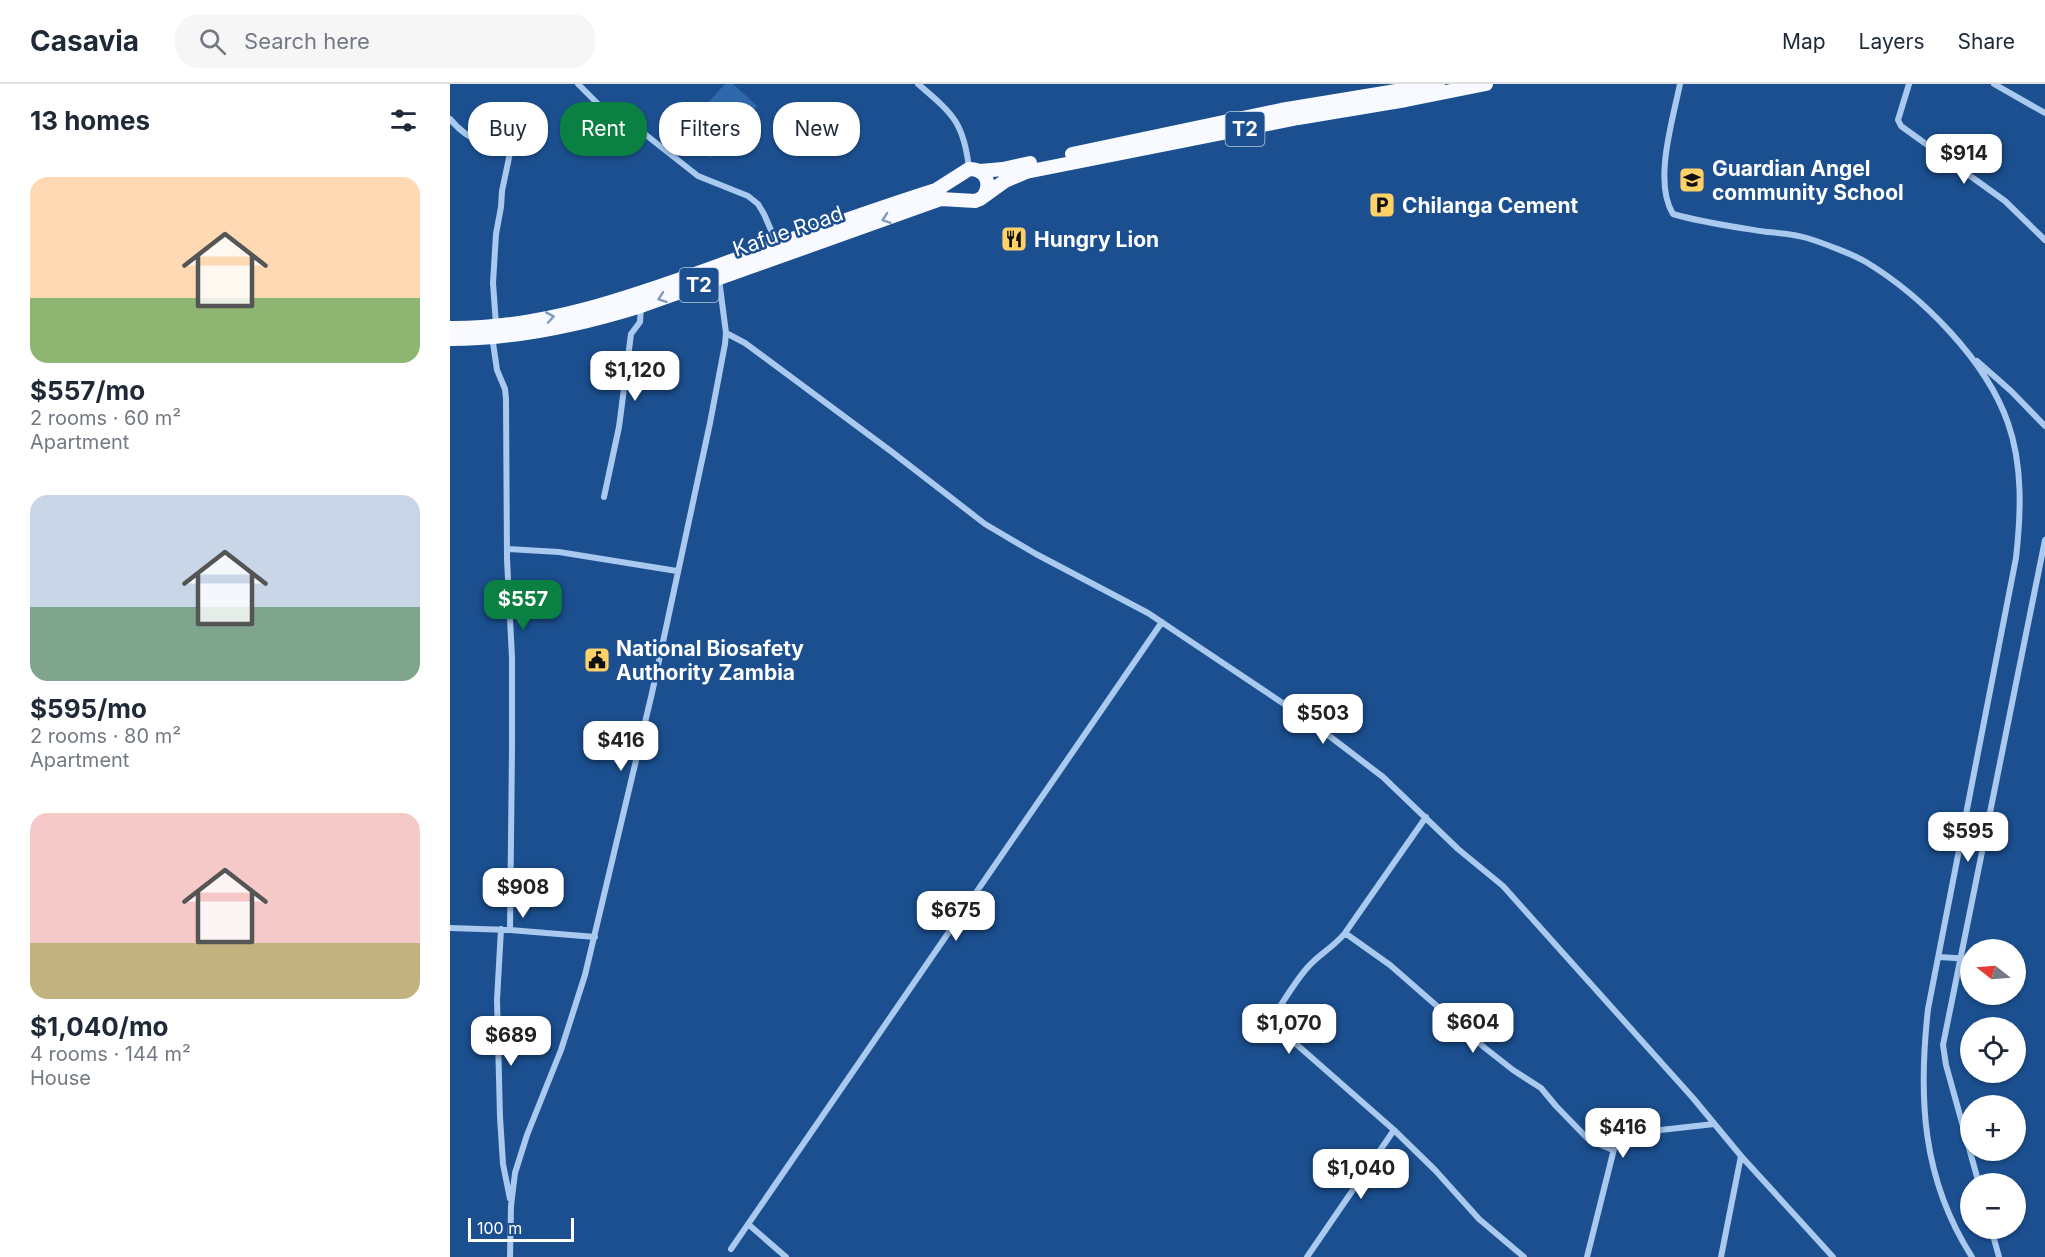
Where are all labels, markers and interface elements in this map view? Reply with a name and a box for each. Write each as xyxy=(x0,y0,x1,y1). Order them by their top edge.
search box xyxy=(175,14,595,68)
text: Casavia xyxy=(30,24,139,58)
icon: search xyxy=(196,25,229,58)
text: Search here xyxy=(244,28,370,54)
text: Map xyxy=(1782,29,1826,54)
text: Layers xyxy=(1859,29,1925,54)
text: Share xyxy=(1958,29,2015,54)
chip: Buy xyxy=(468,102,548,156)
chip: Rent xyxy=(560,102,647,156)
chip: Filters xyxy=(659,102,761,156)
chip: New xyxy=(773,102,860,156)
icon: filters xyxy=(387,104,420,137)
text: 13 homes xyxy=(30,105,150,136)
road number: T2 xyxy=(1226,112,1264,146)
pin: $914 xyxy=(1928,134,2000,185)
text: $914 xyxy=(1940,141,1988,165)
place label: Guardian Angel community School xyxy=(1712,156,1904,205)
school or university icon: Guardian Angel community School xyxy=(1677,165,1707,195)
parking icon: Chilanga Cement xyxy=(1367,190,1397,220)
place label: Chilanga Cement xyxy=(1402,193,1578,218)
street label: Kafue Road xyxy=(730,200,846,262)
one-way arrow xyxy=(881,211,892,224)
icon: home xyxy=(171,216,279,324)
restaurant icon: Hungry Lion xyxy=(999,224,1029,254)
place label: Hungry Lion xyxy=(1034,227,1159,252)
road number: T2 xyxy=(680,268,718,302)
one-way arrow xyxy=(658,291,668,304)
one-way arrow xyxy=(544,311,554,324)
pin: $1,120 xyxy=(586,351,684,402)
text: $1,120 xyxy=(604,358,666,382)
text: $557/mo xyxy=(30,375,145,406)
text: 2 rooms · 60 m² xyxy=(30,406,181,430)
text: Apartment xyxy=(30,430,129,454)
icon: home xyxy=(171,534,279,642)
pin: $557 xyxy=(487,580,559,631)
text: $557 xyxy=(498,587,548,611)
place label: National Biosafety Authority Zambia xyxy=(616,636,804,685)
public building icon: National Biosafety Authority Zambia xyxy=(582,645,612,675)
text: $595/mo xyxy=(30,693,147,724)
pin: $503 xyxy=(1287,694,1359,745)
text: $503 xyxy=(1297,701,1349,725)
pin: $416 xyxy=(585,721,657,772)
text: 2 rooms · 80 m² xyxy=(30,724,181,748)
text: $416 xyxy=(597,728,645,752)
text: Apartment xyxy=(30,748,129,772)
pin: $595 xyxy=(1932,812,2004,863)
text: $595 xyxy=(1942,819,1994,843)
icon: home xyxy=(171,852,279,960)
pin: $908 xyxy=(487,868,559,919)
text: $908 xyxy=(497,875,549,899)
pin: $675 xyxy=(920,891,992,942)
text: $675 xyxy=(931,898,981,922)
north arrow xyxy=(1960,939,2026,1005)
map controls xyxy=(1960,939,2026,1239)
pin: $604 xyxy=(1437,1003,1509,1054)
pin: $1,070 xyxy=(1240,1004,1338,1055)
text: $604 xyxy=(1446,1010,1500,1034)
text: $1,040/mo xyxy=(30,1011,169,1042)
text: $1,070 xyxy=(1256,1011,1322,1035)
pin: $689 xyxy=(475,1016,547,1067)
button: locate xyxy=(1960,1017,2026,1083)
text: $689 xyxy=(485,1023,537,1047)
text: 4 rooms · 144 m² xyxy=(30,1042,191,1066)
text: House xyxy=(30,1066,91,1090)
button: + xyxy=(1960,1095,2026,1161)
pin: $416 xyxy=(1587,1108,1659,1159)
text: $416 xyxy=(1599,1115,1647,1139)
pin: $1,040 xyxy=(1312,1149,1410,1200)
text: $1,040 xyxy=(1327,1156,1395,1180)
button: − xyxy=(1960,1173,2026,1239)
scale bar xyxy=(468,1215,574,1242)
text: 100 m xyxy=(477,1218,522,1238)

